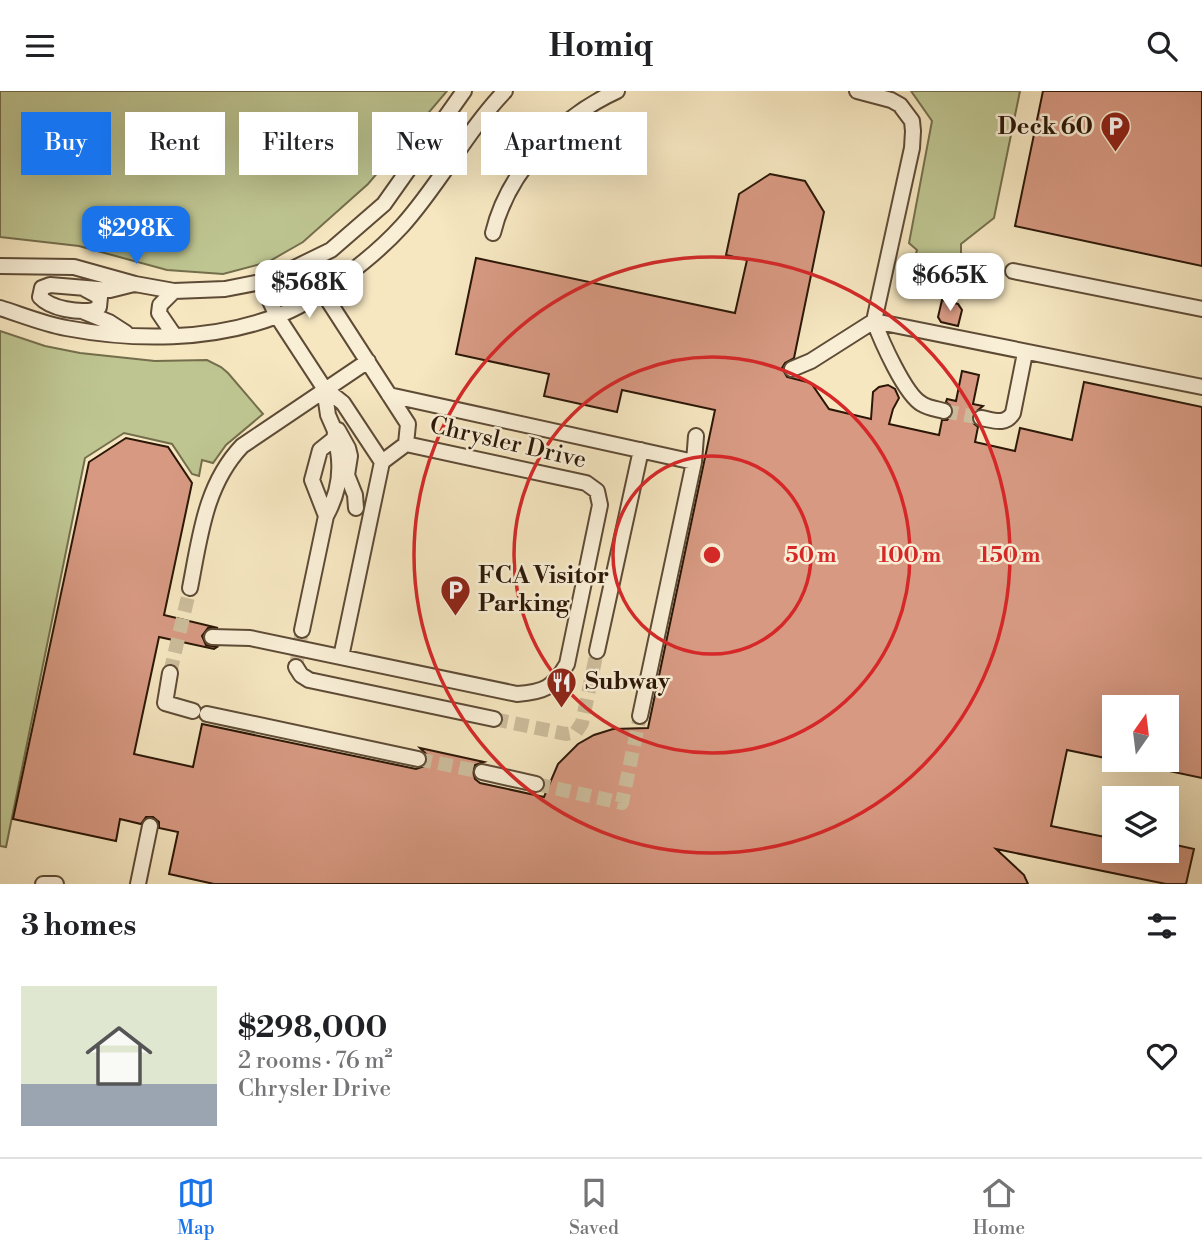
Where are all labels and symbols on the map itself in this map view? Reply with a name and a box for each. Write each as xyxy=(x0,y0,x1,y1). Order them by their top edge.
parking icon: Deck 60 xyxy=(1099,110,1133,154)
place label: Deck 60 xyxy=(997,112,1093,142)
pin: $298K xyxy=(87,207,185,266)
pin: $665K xyxy=(901,253,999,313)
pin: $568K xyxy=(260,261,358,320)
street label: Chrysler Drive xyxy=(427,410,589,476)
centre of rings xyxy=(700,543,724,567)
text: 50 m xyxy=(786,543,836,569)
text: 100 m xyxy=(879,543,941,569)
text: 150 m xyxy=(980,543,1040,569)
place label: FCA Visitor Parking xyxy=(478,561,609,619)
parking icon: FCA Visitor Parking xyxy=(438,573,472,617)
restaurant icon: Subway xyxy=(545,665,579,709)
place label: Subway xyxy=(585,667,671,697)
north arrow xyxy=(1102,695,1180,772)

